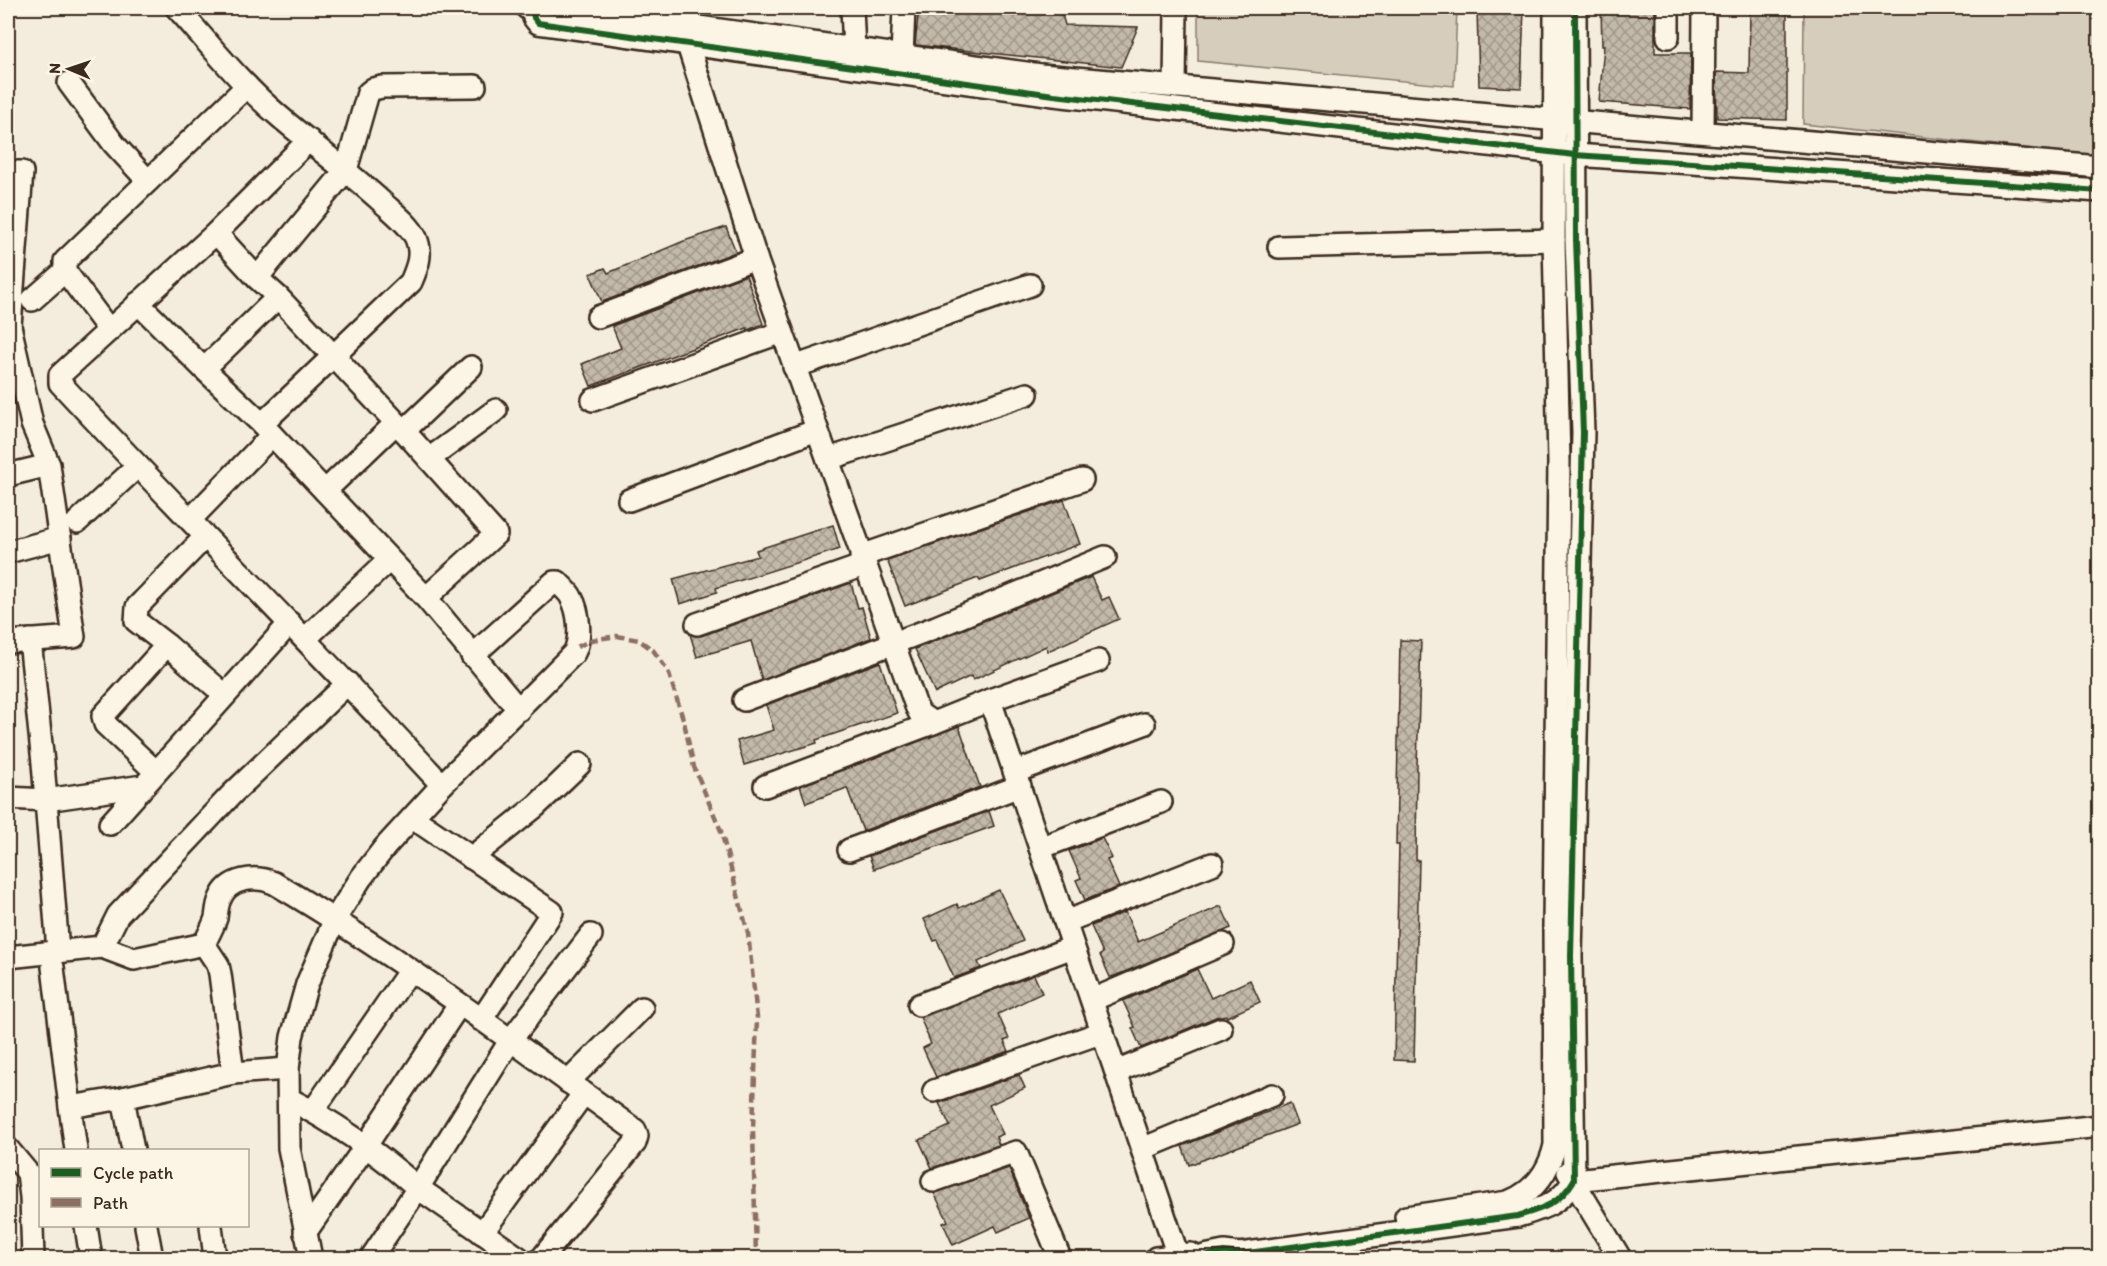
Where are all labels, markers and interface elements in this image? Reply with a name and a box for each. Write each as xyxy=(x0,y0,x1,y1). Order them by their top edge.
north arrow xyxy=(39,39,99,99)
text: N xyxy=(45,63,64,74)
legend xyxy=(39,1149,249,1227)
text: Cycle path xyxy=(93,1162,174,1184)
text: Path xyxy=(93,1192,128,1214)

